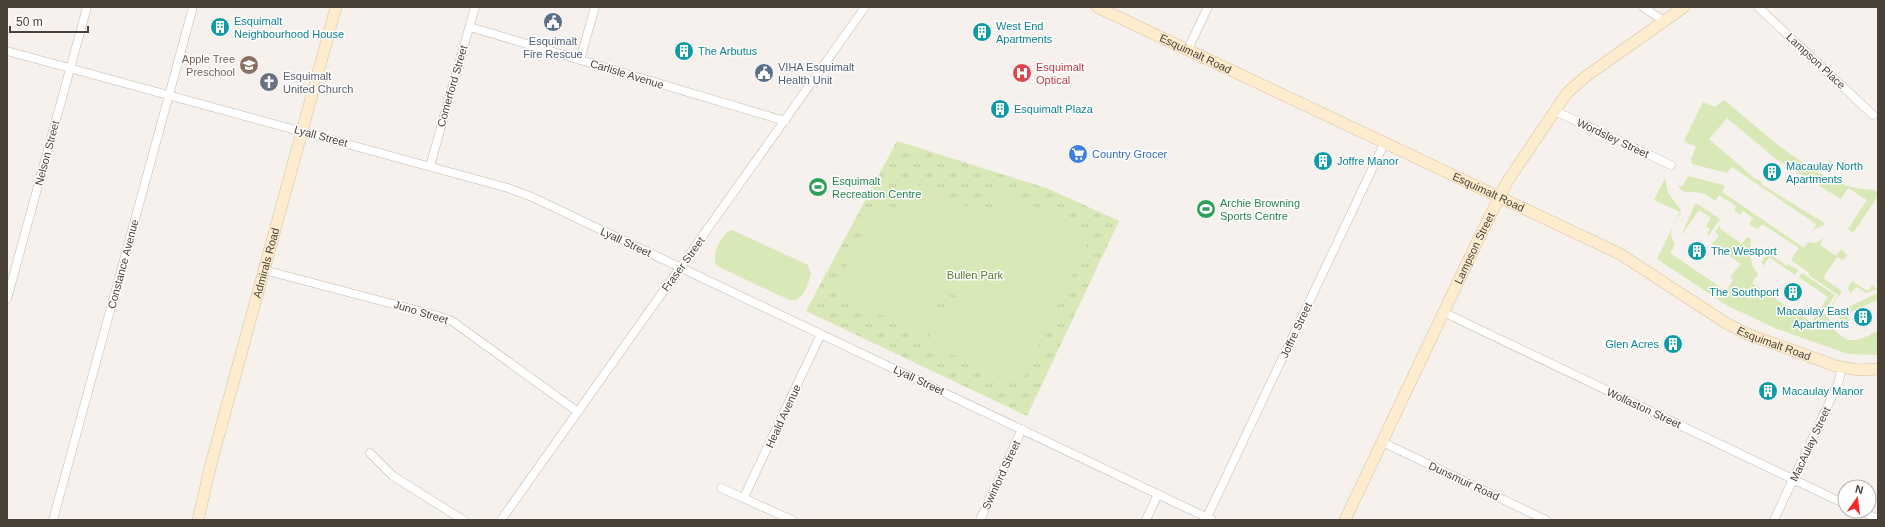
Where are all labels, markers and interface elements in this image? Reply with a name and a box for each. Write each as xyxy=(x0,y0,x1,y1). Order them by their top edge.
scale bar xyxy=(10,8,88,34)
public building icon: Esquimalt Fire Rescue xyxy=(542,11,564,33)
text: 50 m xyxy=(16,15,43,29)
place label: Esquimalt Neighbourhood House xyxy=(234,15,344,40)
building icon: Esquimalt Neighbourhood House xyxy=(209,16,231,38)
place label: West End Apartments xyxy=(996,20,1053,45)
building icon: West End Apartments xyxy=(971,21,993,43)
street label: Lampson Place xyxy=(1784,31,1848,91)
street label: Esquimalt Road xyxy=(1158,32,1233,76)
place label: Esquimalt Fire Rescue xyxy=(523,35,583,60)
building icon: The Arbutus xyxy=(673,40,695,62)
street label: Comerford Street xyxy=(435,44,469,128)
place label: The Arbutus xyxy=(698,45,758,57)
place label: Apple Tree Preschool xyxy=(182,53,235,78)
school or university icon: Apple Tree Preschool xyxy=(238,54,260,76)
street label: Carlisle Avenue xyxy=(589,57,665,91)
place label: VIHA Esquimalt Health Unit xyxy=(778,61,854,86)
place label: Esquimalt Optical xyxy=(1036,61,1084,86)
public building icon: VIHA Esquimalt Health Unit xyxy=(753,62,775,84)
hospital icon: Esquimalt Optical xyxy=(1011,62,1033,84)
place label: Esquimalt United Church xyxy=(283,70,353,95)
church icon: Esquimalt United Church xyxy=(258,71,280,93)
building icon: Esquimalt Plaza xyxy=(989,98,1011,120)
place label: Esquimalt Plaza xyxy=(1014,103,1094,115)
street label: Wordsley Street xyxy=(1575,116,1651,160)
street label: Nelson Street xyxy=(33,119,61,187)
street label: Lyall Street xyxy=(293,123,349,149)
supermarket icon: Country Grocer xyxy=(1067,143,1089,165)
place label: Country Grocer xyxy=(1092,148,1168,160)
building icon: Joffre Manor xyxy=(1312,150,1334,172)
place label: Joffre Manor xyxy=(1337,155,1399,167)
place label: Macaulay North Apartments xyxy=(1786,160,1863,185)
building icon: Macaulay North Apartments xyxy=(1761,161,1783,183)
street label: Esquimalt Road xyxy=(1451,170,1526,214)
place label: Esquimalt Recreation Centre xyxy=(832,175,921,200)
sports icon: Esquimalt Recreation Centre xyxy=(807,176,829,198)
place label: Archie Browning Sports Centre xyxy=(1220,197,1300,222)
sports icon: Archie Browning Sports Centre xyxy=(1195,198,1217,220)
street label: Lampson Street xyxy=(1452,211,1497,286)
street label: Constance Avenue xyxy=(105,218,141,310)
street label: Lyall Street xyxy=(599,225,653,259)
street label: Admirals Road xyxy=(251,226,281,299)
street label: Fraser Street xyxy=(659,235,707,293)
building icon: The Westport xyxy=(1686,240,1708,262)
place label: The Westport xyxy=(1711,245,1777,257)
park label: Bullen Park xyxy=(947,269,1004,281)
building icon: The Southport xyxy=(1782,281,1804,303)
place label: The Southport xyxy=(1709,286,1779,298)
street label: Juno Street xyxy=(392,298,450,326)
street label: Joffre Street xyxy=(1278,300,1314,360)
place label: Macaulay East Apartments xyxy=(1777,305,1849,330)
building icon: Macaulay East Apartments xyxy=(1852,306,1874,328)
street label: Esquimalt Road xyxy=(1735,324,1812,362)
building icon: Glen Acres xyxy=(1662,333,1684,355)
place label: Glen Acres xyxy=(1605,338,1659,350)
street label: Lyall Street xyxy=(892,363,946,397)
building icon: Macaulay Manor xyxy=(1757,380,1779,402)
street label: Heald Avenue xyxy=(763,383,803,449)
place label: Macaulay Manor xyxy=(1782,385,1864,397)
street label: Wollaston Street xyxy=(1605,386,1683,430)
street label: MacAulay Street xyxy=(1788,405,1832,483)
street label: Swinford Street xyxy=(980,438,1022,512)
street label: Dunsmuir Road xyxy=(1427,459,1501,503)
north arrow xyxy=(1837,479,1877,519)
text: N xyxy=(1854,483,1865,496)

